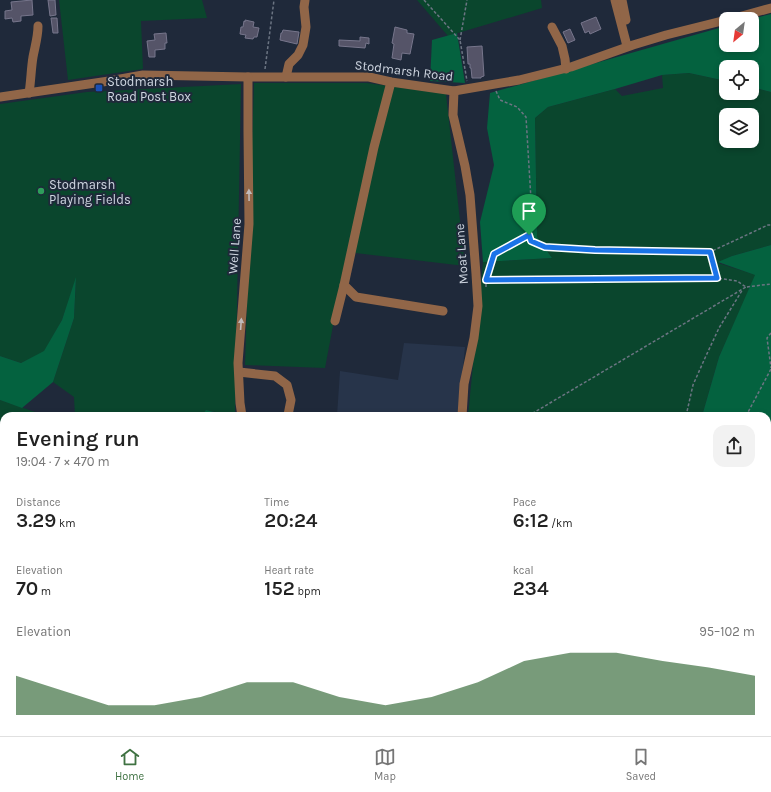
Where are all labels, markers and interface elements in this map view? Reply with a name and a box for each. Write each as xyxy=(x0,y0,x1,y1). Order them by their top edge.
north arrow xyxy=(719,12,759,52)
map controls xyxy=(719,12,759,148)
street label: Stodmarsh Road xyxy=(354,57,454,84)
button: locate xyxy=(719,60,759,100)
place label: Stodmarsh Road Post Box xyxy=(107,74,191,104)
marker: Stodmarsh Road Post Box xyxy=(94,83,104,93)
button: layers xyxy=(719,108,759,148)
place label: Stodmarsh Playing Fields xyxy=(49,177,131,207)
marker: Stodmarsh Playing Fields xyxy=(36,186,46,196)
one-way arrow xyxy=(246,188,252,201)
pin xyxy=(512,194,546,235)
icon: arrive xyxy=(518,200,540,222)
street label: Well Lane xyxy=(225,217,244,274)
street label: Moat Lane xyxy=(452,223,471,285)
one-way arrow xyxy=(238,318,245,330)
button: share xyxy=(713,425,755,467)
text: Evening run xyxy=(16,426,140,452)
text: 19:04 · 7 × 470 m xyxy=(16,454,110,469)
text: Distance xyxy=(16,496,60,509)
text: Time xyxy=(264,496,289,509)
text: Pace xyxy=(513,496,536,509)
text: 3.29 xyxy=(16,509,56,532)
text: 20:24 xyxy=(264,509,318,532)
text: 6:12 xyxy=(513,509,549,532)
text: km xyxy=(56,517,75,530)
text: /km xyxy=(549,517,573,530)
text: Elevation xyxy=(16,564,63,577)
text: Heart rate xyxy=(264,564,314,577)
text: kcal xyxy=(513,564,534,577)
text: 70 xyxy=(16,577,38,600)
text: 152 xyxy=(264,577,295,600)
text: 234 xyxy=(513,577,549,600)
text: m xyxy=(38,585,51,598)
text: bpm xyxy=(295,585,321,598)
text: Elevation xyxy=(16,624,71,639)
text: 95–102 m xyxy=(699,624,755,639)
tab: Home xyxy=(115,746,144,783)
tab: Map xyxy=(374,746,396,783)
tab: Saved xyxy=(626,746,656,783)

